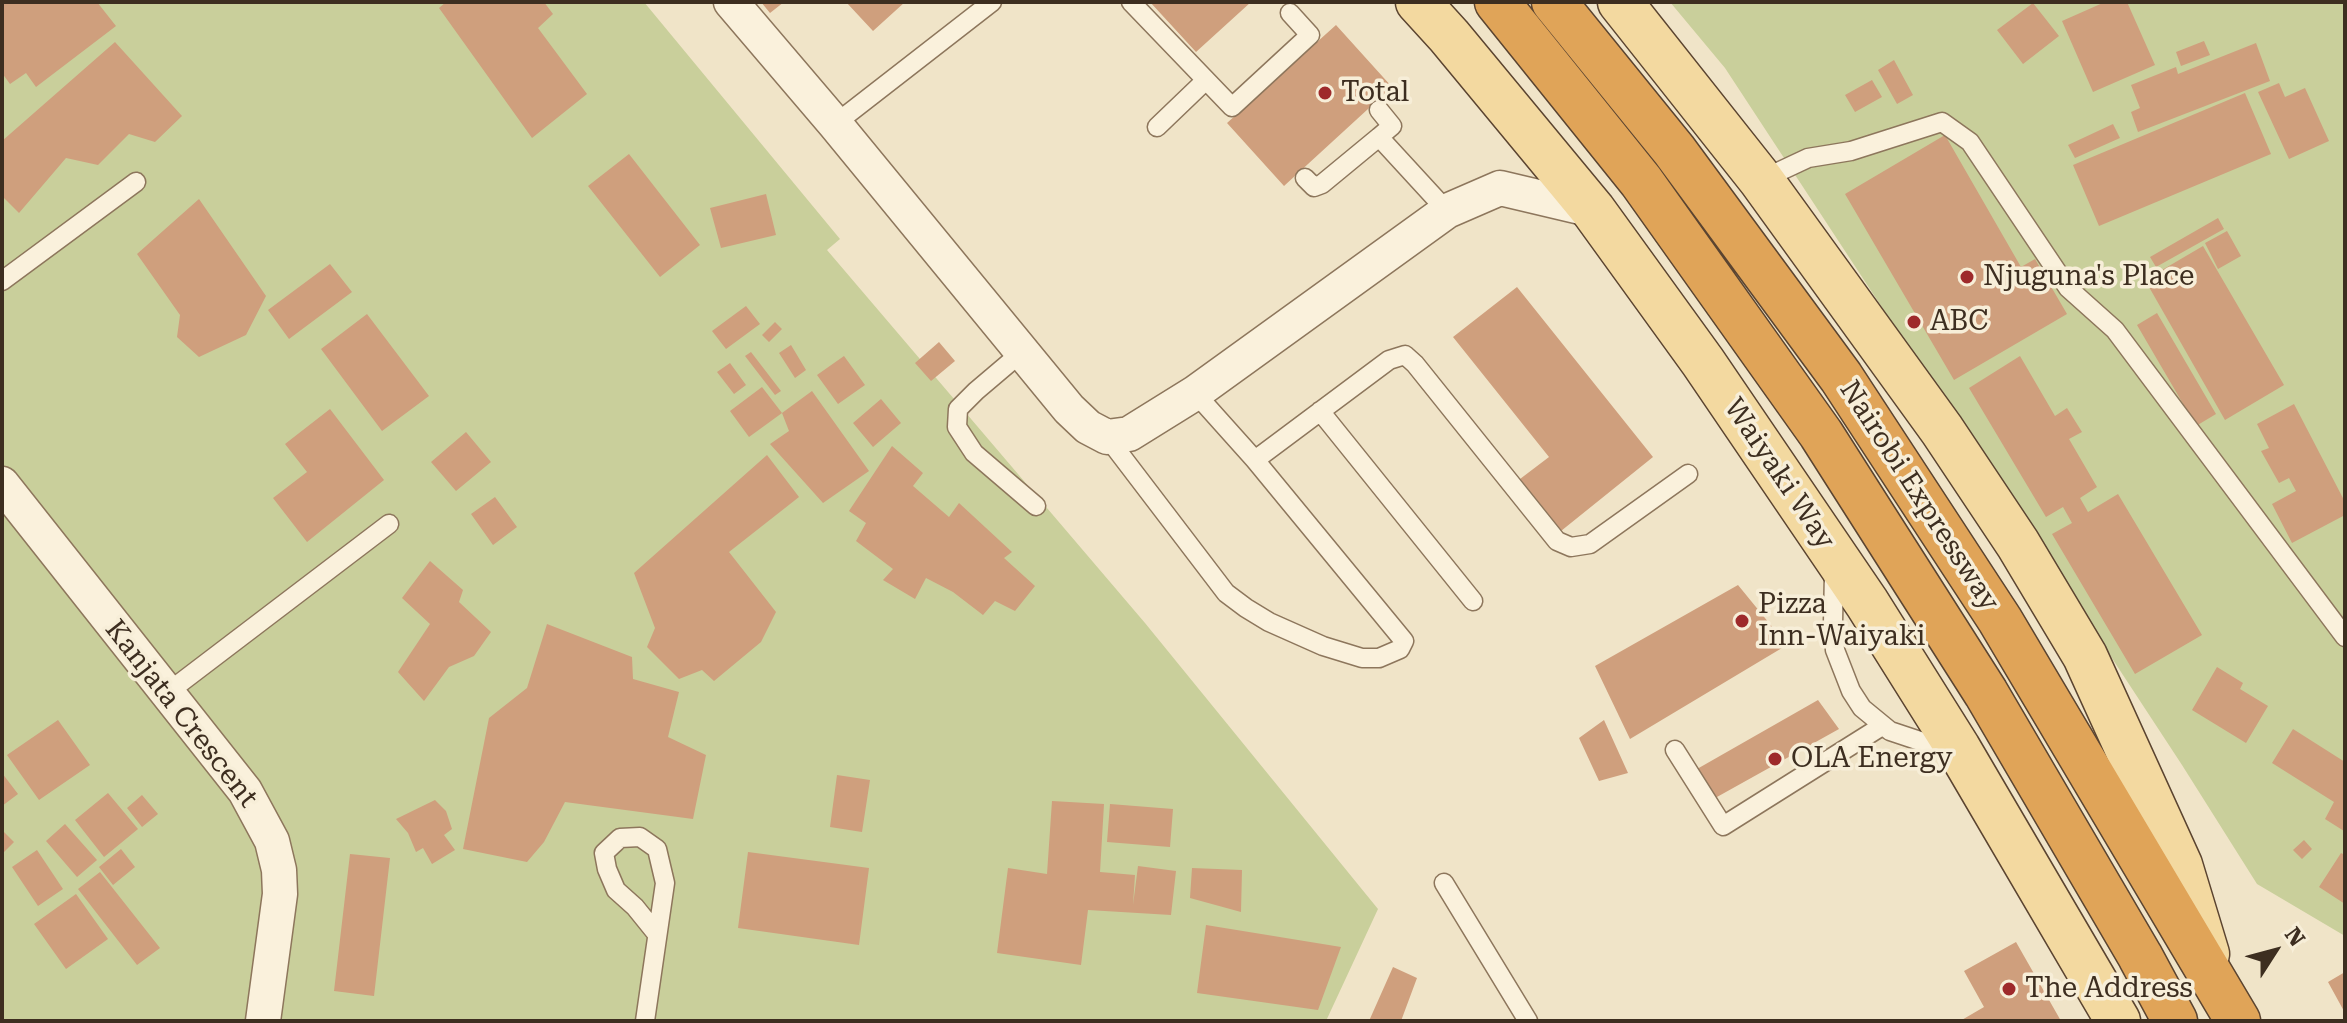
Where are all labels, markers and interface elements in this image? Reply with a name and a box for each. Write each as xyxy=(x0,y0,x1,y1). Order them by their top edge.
place label: Total xyxy=(1341,76,1409,110)
marker: Total xyxy=(1316,84,1334,102)
place label: Njuguna's Place xyxy=(1983,260,2194,294)
marker: Njuguna's Place xyxy=(1958,268,1976,286)
place label: ABC xyxy=(1930,305,1988,339)
marker: ABC xyxy=(1905,313,1923,331)
street label: Nairobi Expressway xyxy=(1832,375,2006,617)
street label: Waiyaki Way xyxy=(1716,392,1842,556)
place label: Pizza Inn-Waiyaki xyxy=(1758,588,1925,654)
marker: Pizza Inn-Waiyaki xyxy=(1733,612,1751,630)
street label: Kanjata Crescent xyxy=(97,614,265,814)
place label: OLA Energy xyxy=(1791,742,1953,776)
marker: OLA Energy xyxy=(1766,750,1784,768)
north arrow xyxy=(2235,911,2315,991)
text: N xyxy=(2280,922,2310,951)
place label: The Address xyxy=(2025,972,2193,1006)
marker: The Address xyxy=(2000,980,2018,998)

